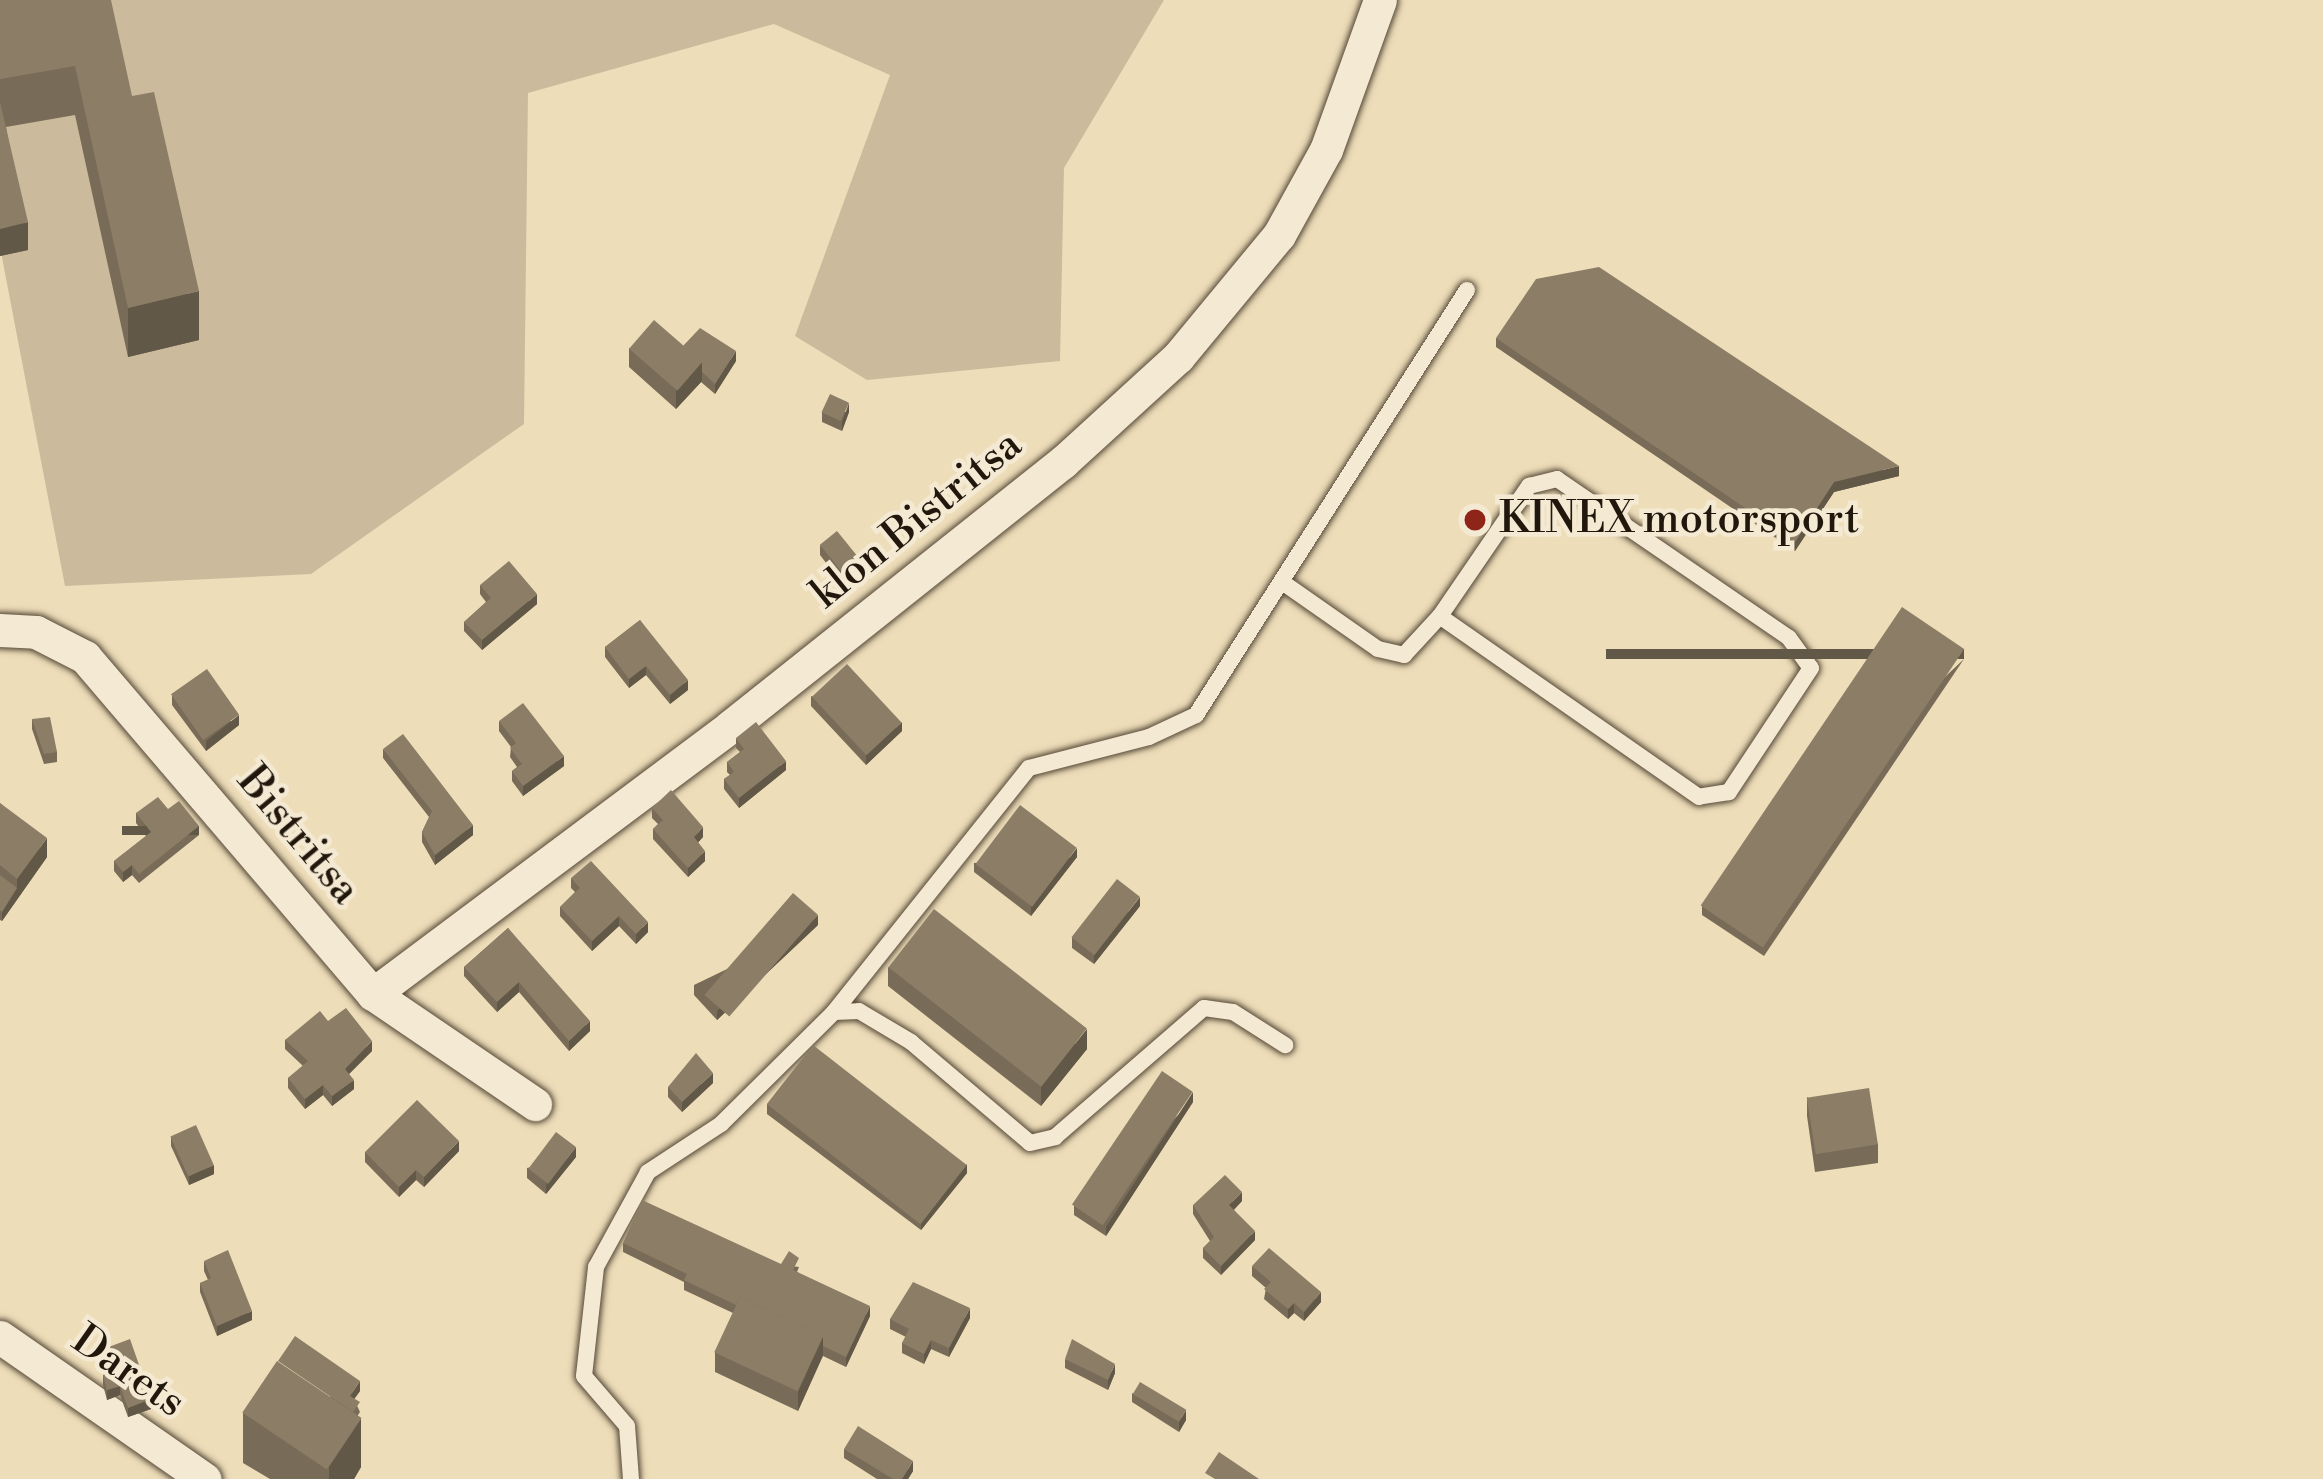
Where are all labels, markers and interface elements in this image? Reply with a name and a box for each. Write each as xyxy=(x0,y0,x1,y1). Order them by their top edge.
street label: klon Bistritsa xyxy=(802,420,1032,620)
place label: KINEX motorsport xyxy=(1499,495,1859,545)
marker: KINEX motorsport xyxy=(1462,507,1488,533)
street label: Bistritsa xyxy=(226,757,370,915)
street label: Darets xyxy=(62,1315,194,1429)

